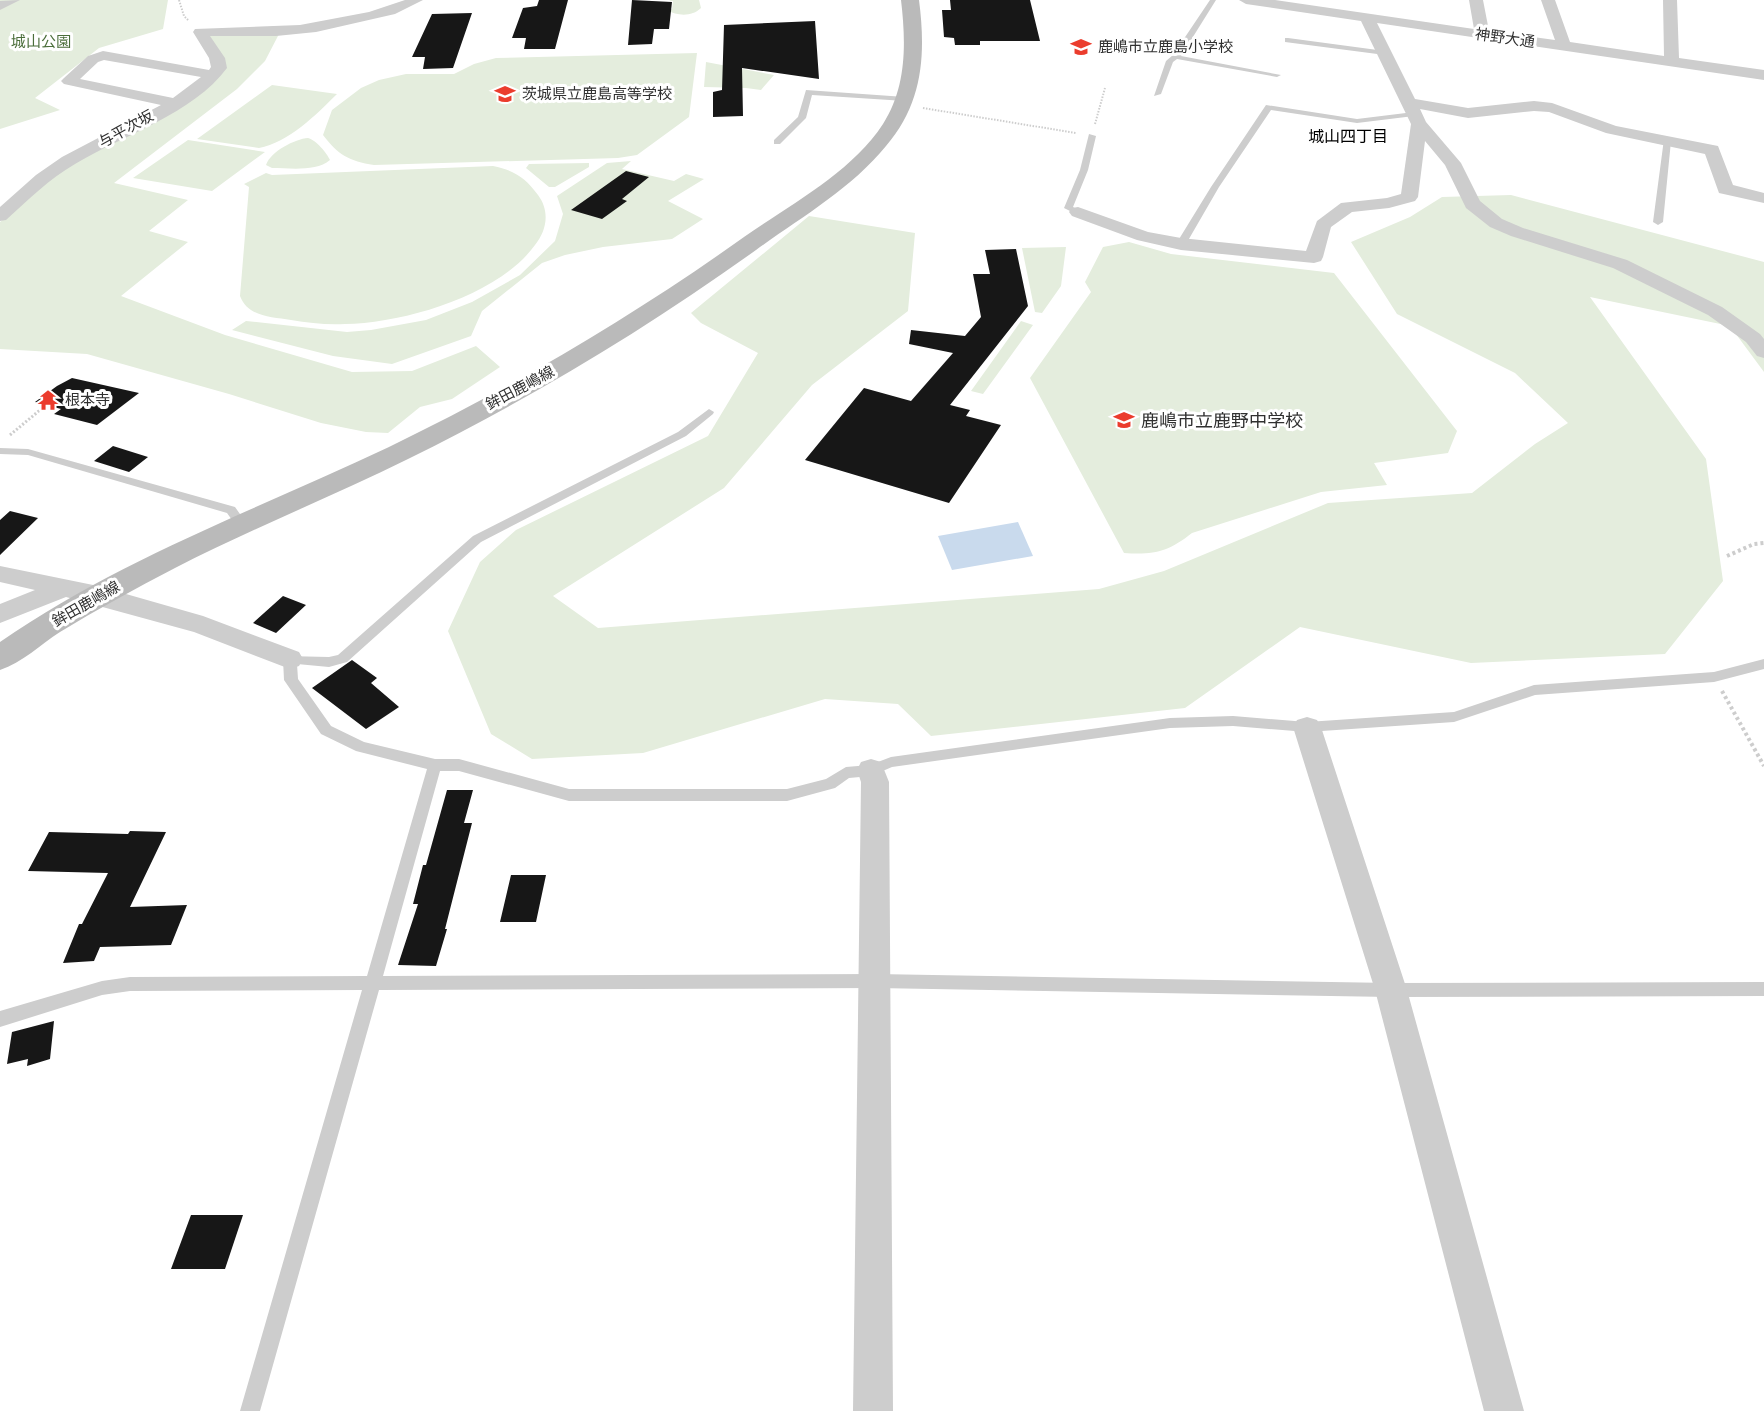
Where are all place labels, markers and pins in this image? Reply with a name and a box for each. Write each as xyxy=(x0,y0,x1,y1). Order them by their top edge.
school or university icon: 鹿嶋市立鹿島小学校 xyxy=(1069,35,1093,59)
place label: 鹿嶋市立鹿島小学校 xyxy=(1098,38,1233,56)
school or university icon: 茨城県立鹿島高等学校 xyxy=(493,82,517,106)
place label: 茨城県立鹿島高等学校 xyxy=(522,85,672,103)
temple icon: 根本寺 xyxy=(36,388,60,412)
place label: 根本寺 xyxy=(65,391,110,409)
school or university icon: 鹿嶋市立鹿野中学校 xyxy=(1112,408,1136,432)
place label: 鹿嶋市立鹿野中学校 xyxy=(1141,410,1303,431)

